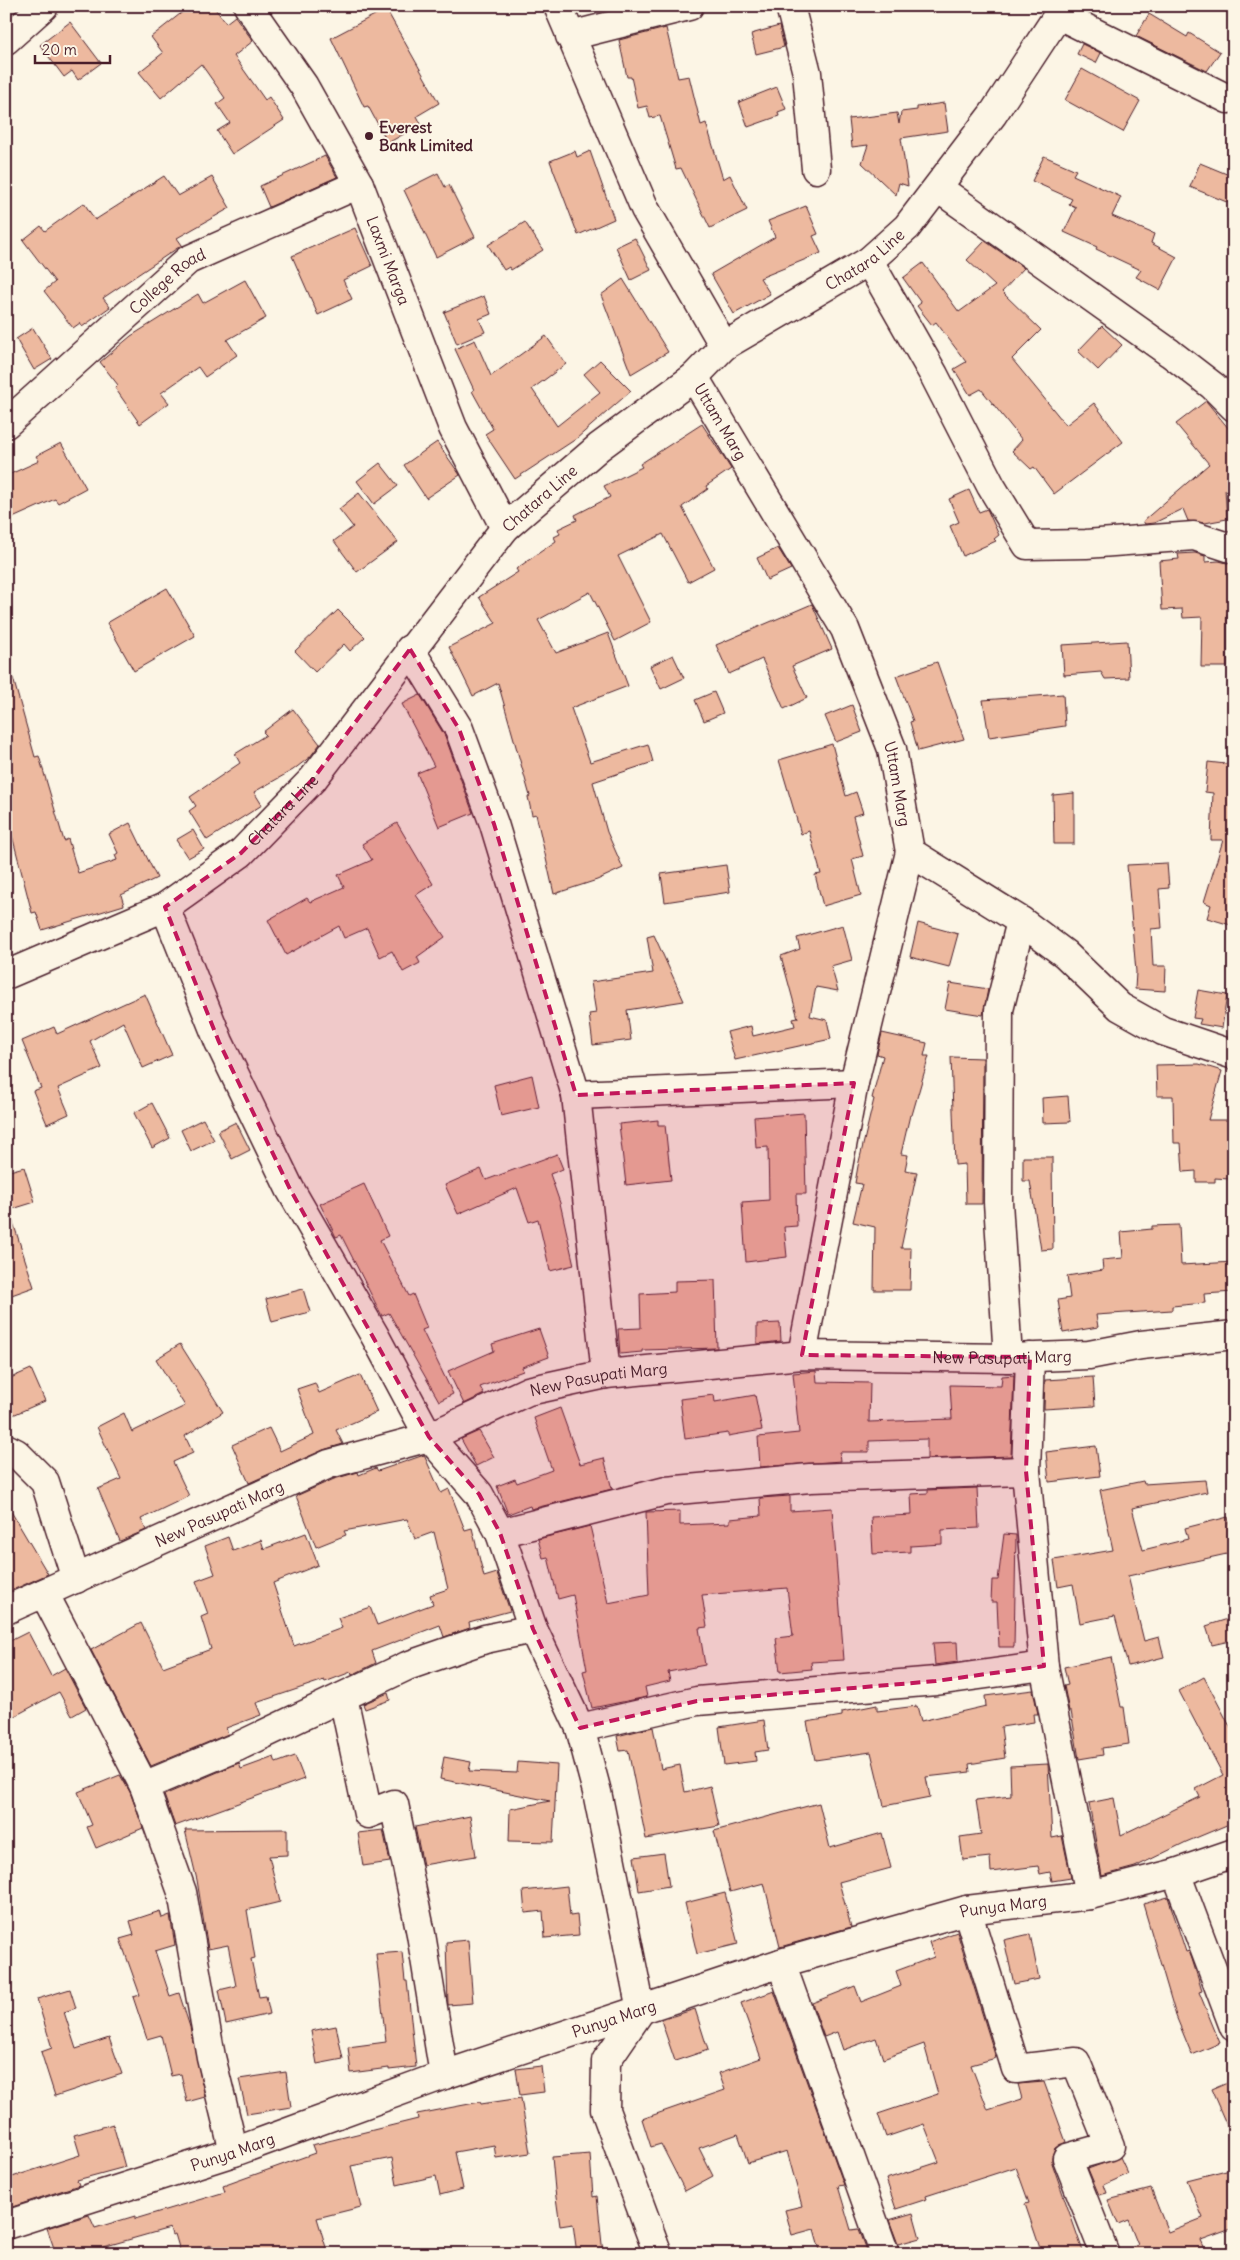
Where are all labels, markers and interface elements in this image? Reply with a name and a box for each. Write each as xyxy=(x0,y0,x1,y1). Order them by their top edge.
scale bar xyxy=(35,32,110,64)
text: 20 m xyxy=(42,40,77,59)
place label: Everest Bank Limited xyxy=(379,117,474,155)
marker: Everest Bank Limited xyxy=(363,130,375,142)
street label: Laxmi Marga xyxy=(362,213,415,308)
street label: Chatara Line xyxy=(821,224,908,295)
street label: College Road xyxy=(125,244,209,318)
street label: Uttam Marg xyxy=(690,380,751,464)
street label: Chatara Line xyxy=(498,460,581,536)
street label: Uttam Marg xyxy=(880,738,915,828)
street label: Chatara Line xyxy=(243,770,322,850)
street label: New Pasupati Marg xyxy=(932,1346,1072,1368)
street label: New Pasupati Marg xyxy=(528,1358,668,1400)
street label: New Pasupati Marg xyxy=(152,1476,287,1551)
street label: Punya Marg xyxy=(957,1890,1048,1922)
street label: Punya Marg xyxy=(569,1995,658,2042)
street label: Punya Marg xyxy=(188,2128,277,2175)

